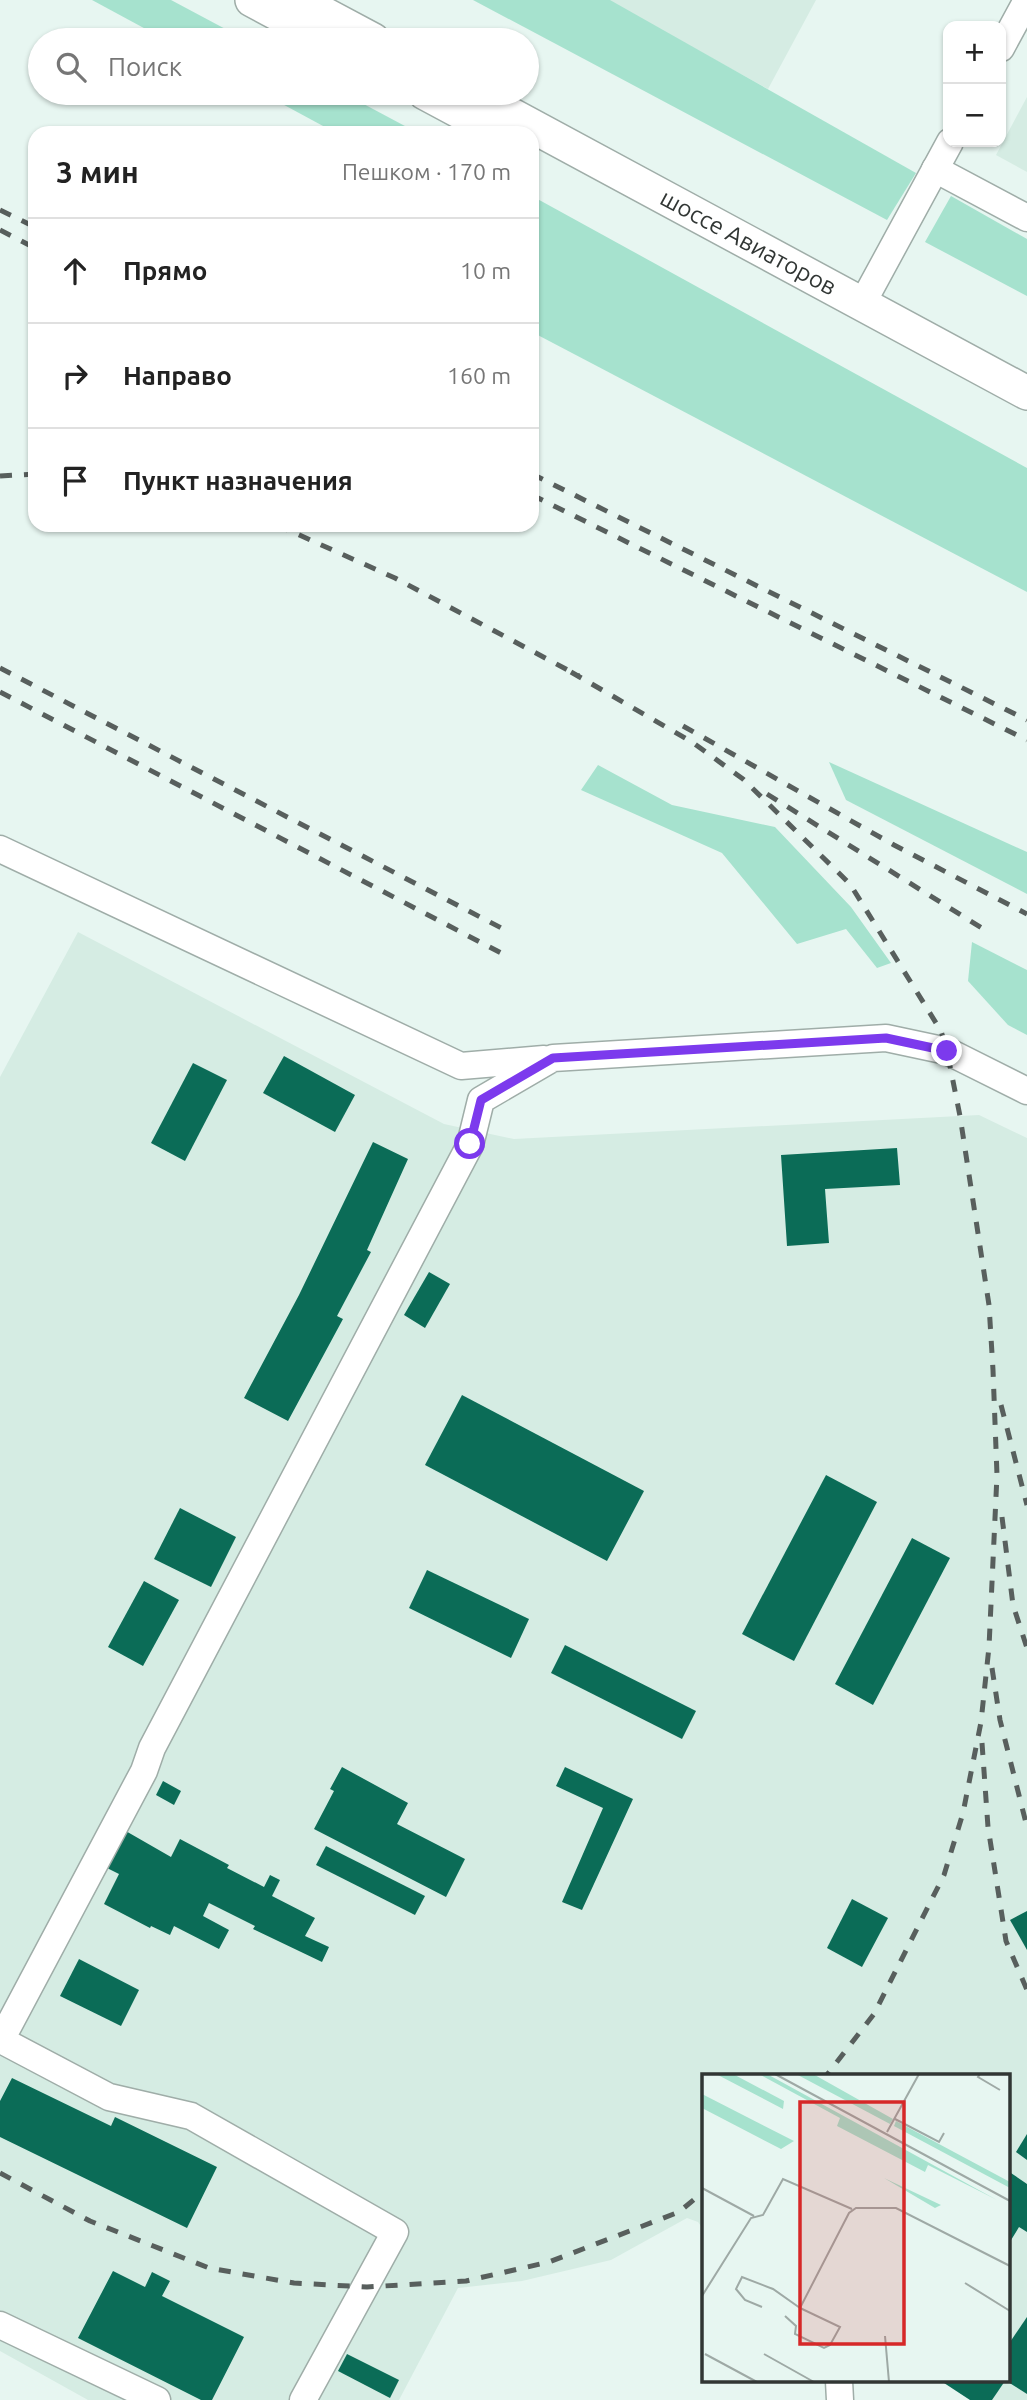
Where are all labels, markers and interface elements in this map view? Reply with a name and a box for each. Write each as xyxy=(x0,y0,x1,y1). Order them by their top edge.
map controls xyxy=(943,21,1006,147)
button: + xyxy=(943,21,1006,84)
search box xyxy=(28,28,539,105)
icon: search xyxy=(52,48,90,86)
text: Поиск xyxy=(108,52,182,81)
button: − xyxy=(943,84,1006,147)
text: 3 мин xyxy=(56,155,139,189)
text: Пешком · 170 m xyxy=(342,159,511,184)
street label: шоссе Авиаторов xyxy=(656,184,841,301)
icon: ahead xyxy=(56,252,94,290)
text: Прямо xyxy=(123,256,207,285)
text: 10 m xyxy=(460,258,511,283)
icon: right xyxy=(56,357,94,395)
text: Направо xyxy=(123,361,232,390)
text: 160 m xyxy=(447,363,511,388)
icon: arrive xyxy=(56,462,94,500)
text: Пункт назначения xyxy=(123,466,353,495)
route end xyxy=(931,1035,962,1066)
route start xyxy=(454,1128,485,1159)
inset map xyxy=(702,2074,1010,2382)

